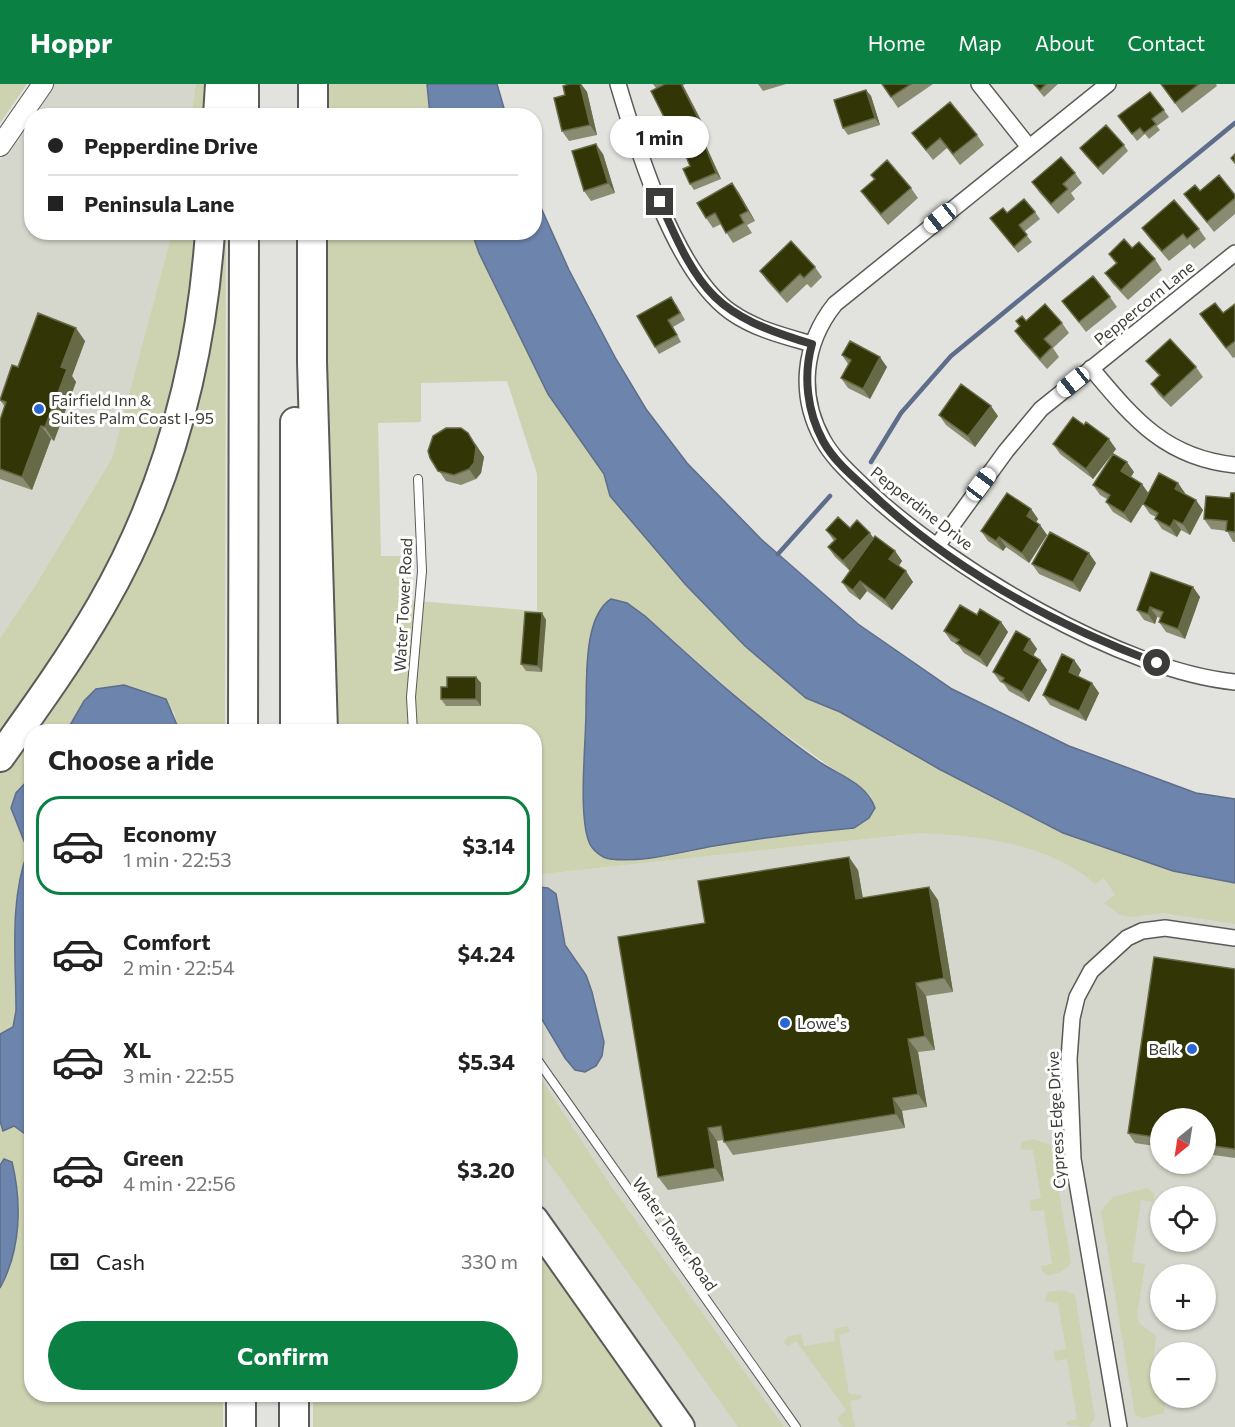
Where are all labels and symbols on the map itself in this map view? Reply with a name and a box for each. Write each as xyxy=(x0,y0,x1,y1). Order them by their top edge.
callout: 1 min xyxy=(610,115,710,157)
route end xyxy=(646,188,673,215)
car xyxy=(920,200,960,236)
street label: Peppercorn Lane xyxy=(1090,257,1197,349)
car xyxy=(1053,364,1093,400)
place label: Fairfield Inn & Suites Palm Coast I-95 xyxy=(51,390,214,427)
marker: Fairfield Inn & Suites Palm Coast I-95 xyxy=(32,402,46,416)
street label: Pepperdine Drive xyxy=(867,462,977,553)
car xyxy=(963,464,999,504)
street label: Water Tower Road xyxy=(390,537,416,673)
route start xyxy=(1143,649,1170,676)
place label: Lowe's xyxy=(797,1013,847,1032)
marker: Lowe's xyxy=(778,1016,792,1030)
place label: Belk xyxy=(1148,1039,1180,1058)
marker: Belk xyxy=(1185,1042,1199,1056)
street label: Cypress Edge Drive xyxy=(1042,1051,1069,1189)
north arrow xyxy=(1150,1108,1216,1174)
street label: Water Tower Road xyxy=(629,1173,722,1294)

